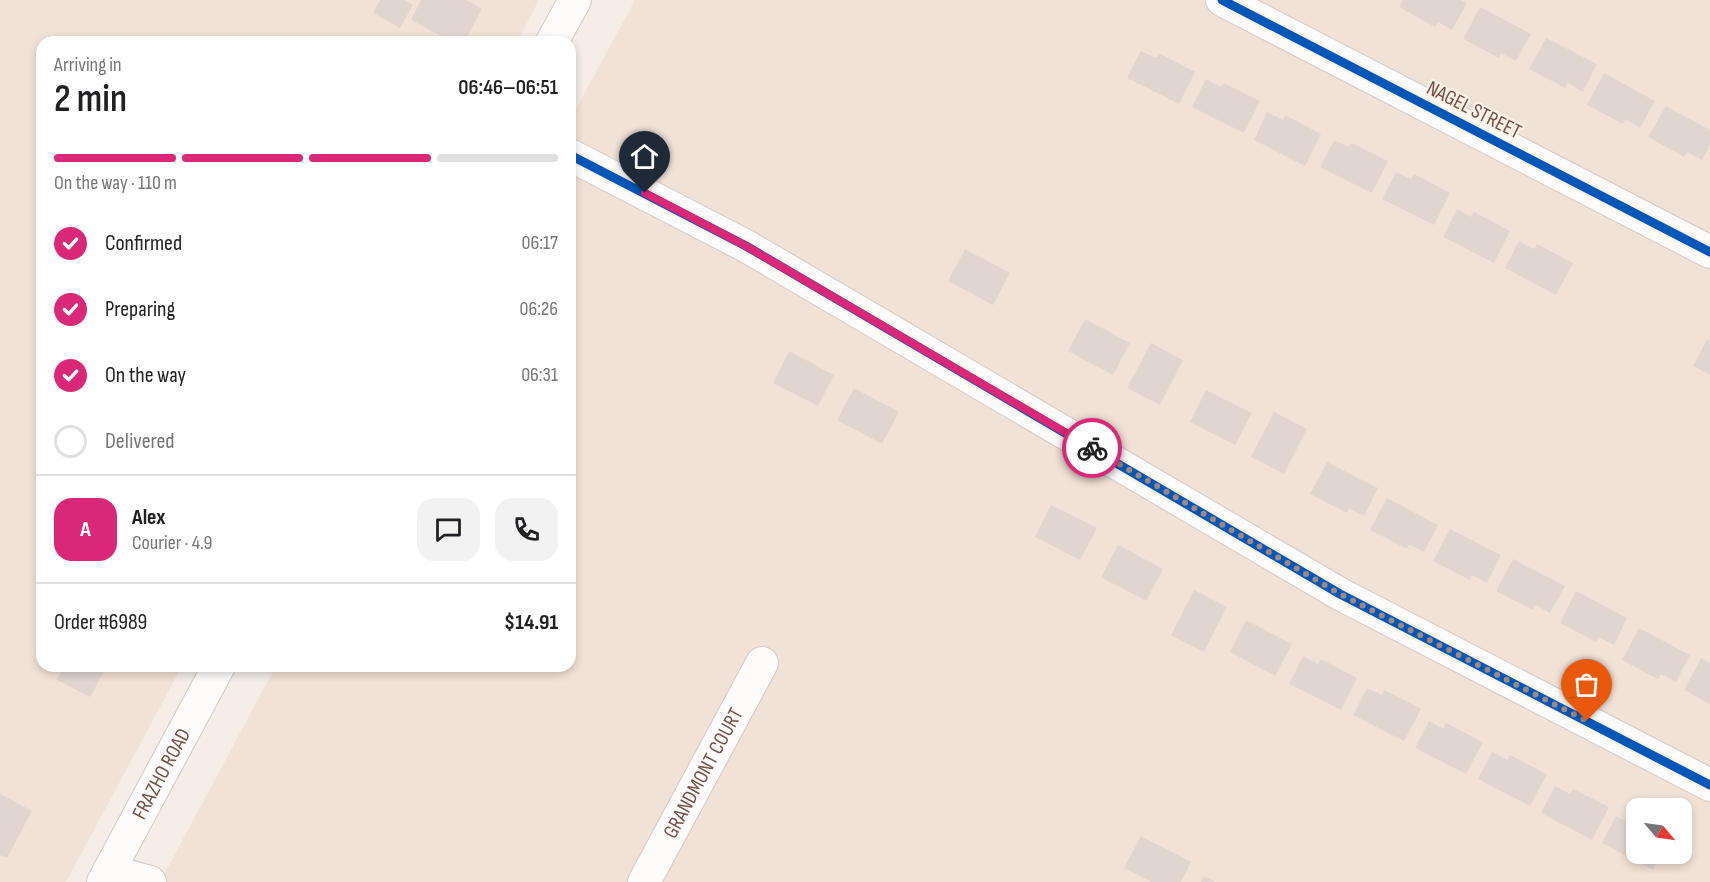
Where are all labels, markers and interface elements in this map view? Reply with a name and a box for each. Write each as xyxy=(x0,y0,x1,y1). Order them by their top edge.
text: Arriving in xyxy=(54,53,122,77)
text: 06:46–06:51 xyxy=(458,74,558,101)
text: 2 min xyxy=(54,76,127,123)
street label: NAGEL STREET xyxy=(1423,76,1526,145)
pin xyxy=(619,131,670,193)
icon: home xyxy=(628,140,661,173)
text: On the way · 110 m xyxy=(54,171,177,195)
icon: check xyxy=(54,227,87,260)
text: Confirmed xyxy=(105,230,182,257)
text: 06:17 xyxy=(522,231,558,255)
icon: check xyxy=(54,293,87,326)
text: Preparing xyxy=(105,296,175,323)
text: 06:26 xyxy=(520,297,558,321)
icon: check xyxy=(54,359,87,392)
text: On the way xyxy=(105,362,186,389)
text: 06:31 xyxy=(521,363,558,387)
courier xyxy=(1062,418,1122,478)
text: Delivered xyxy=(105,428,174,455)
icon: bike xyxy=(1076,432,1109,465)
button: chat xyxy=(417,498,480,561)
button: phone xyxy=(495,498,558,561)
text: Alex xyxy=(132,504,165,531)
text: A xyxy=(80,516,91,543)
text: Courier · 4.9 xyxy=(132,531,212,555)
text: Order #6989 xyxy=(54,609,147,636)
text: $14.91 xyxy=(504,609,558,636)
pin xyxy=(1561,659,1612,721)
icon: bag xyxy=(1570,668,1603,701)
street label: GRANDMONT COURT xyxy=(658,703,748,842)
street label: FRAZHO ROAD xyxy=(127,724,196,823)
north arrow xyxy=(1626,798,1692,864)
map controls xyxy=(1626,798,1692,864)

